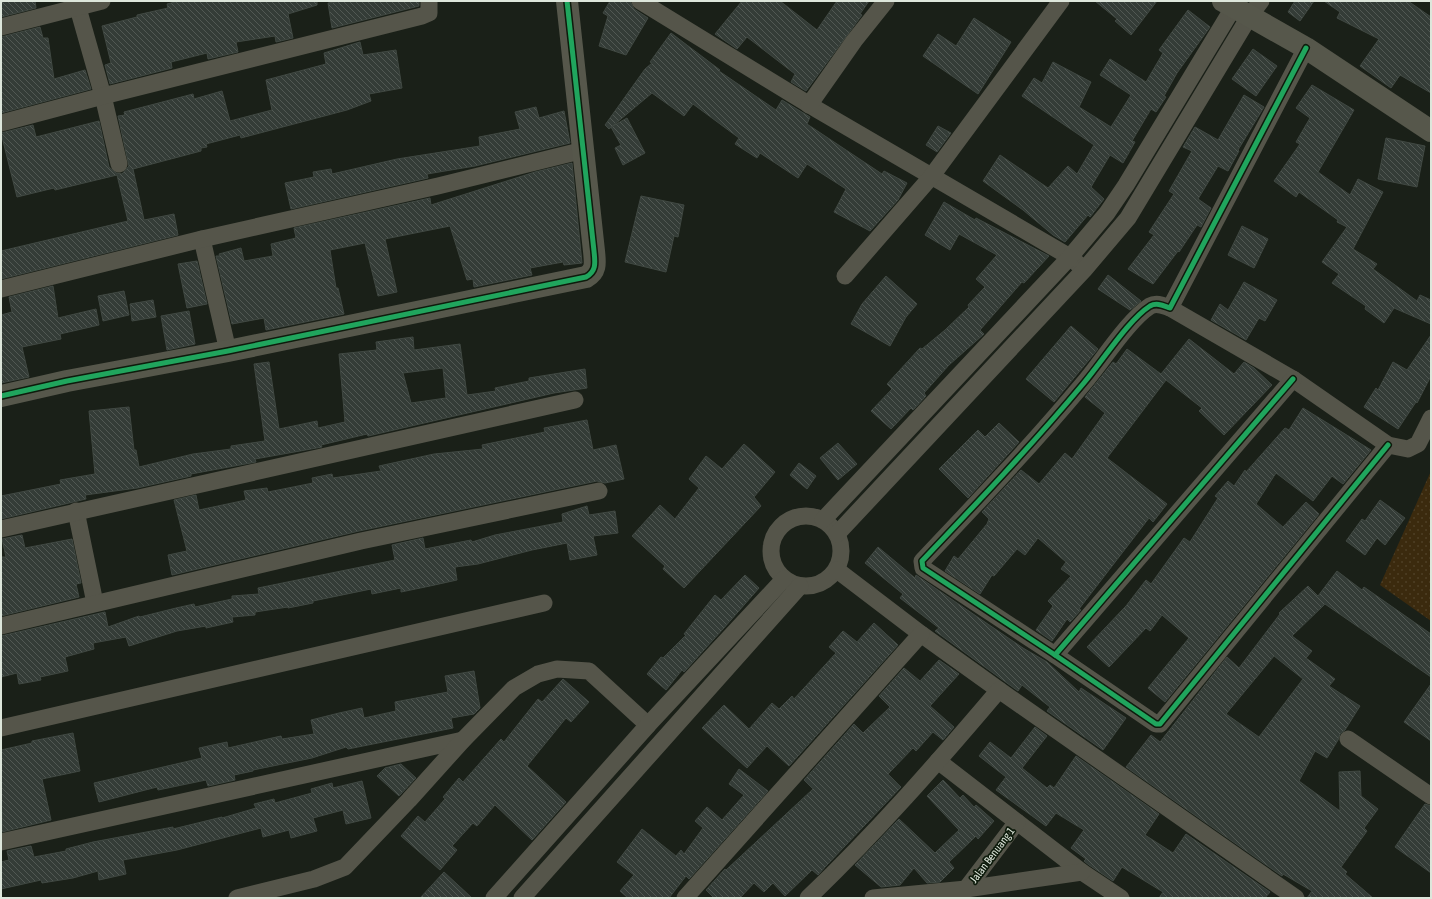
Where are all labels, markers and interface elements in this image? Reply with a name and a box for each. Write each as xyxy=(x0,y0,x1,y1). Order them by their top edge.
street label: Jalan Benuang 1 xyxy=(967,825,1017,885)

